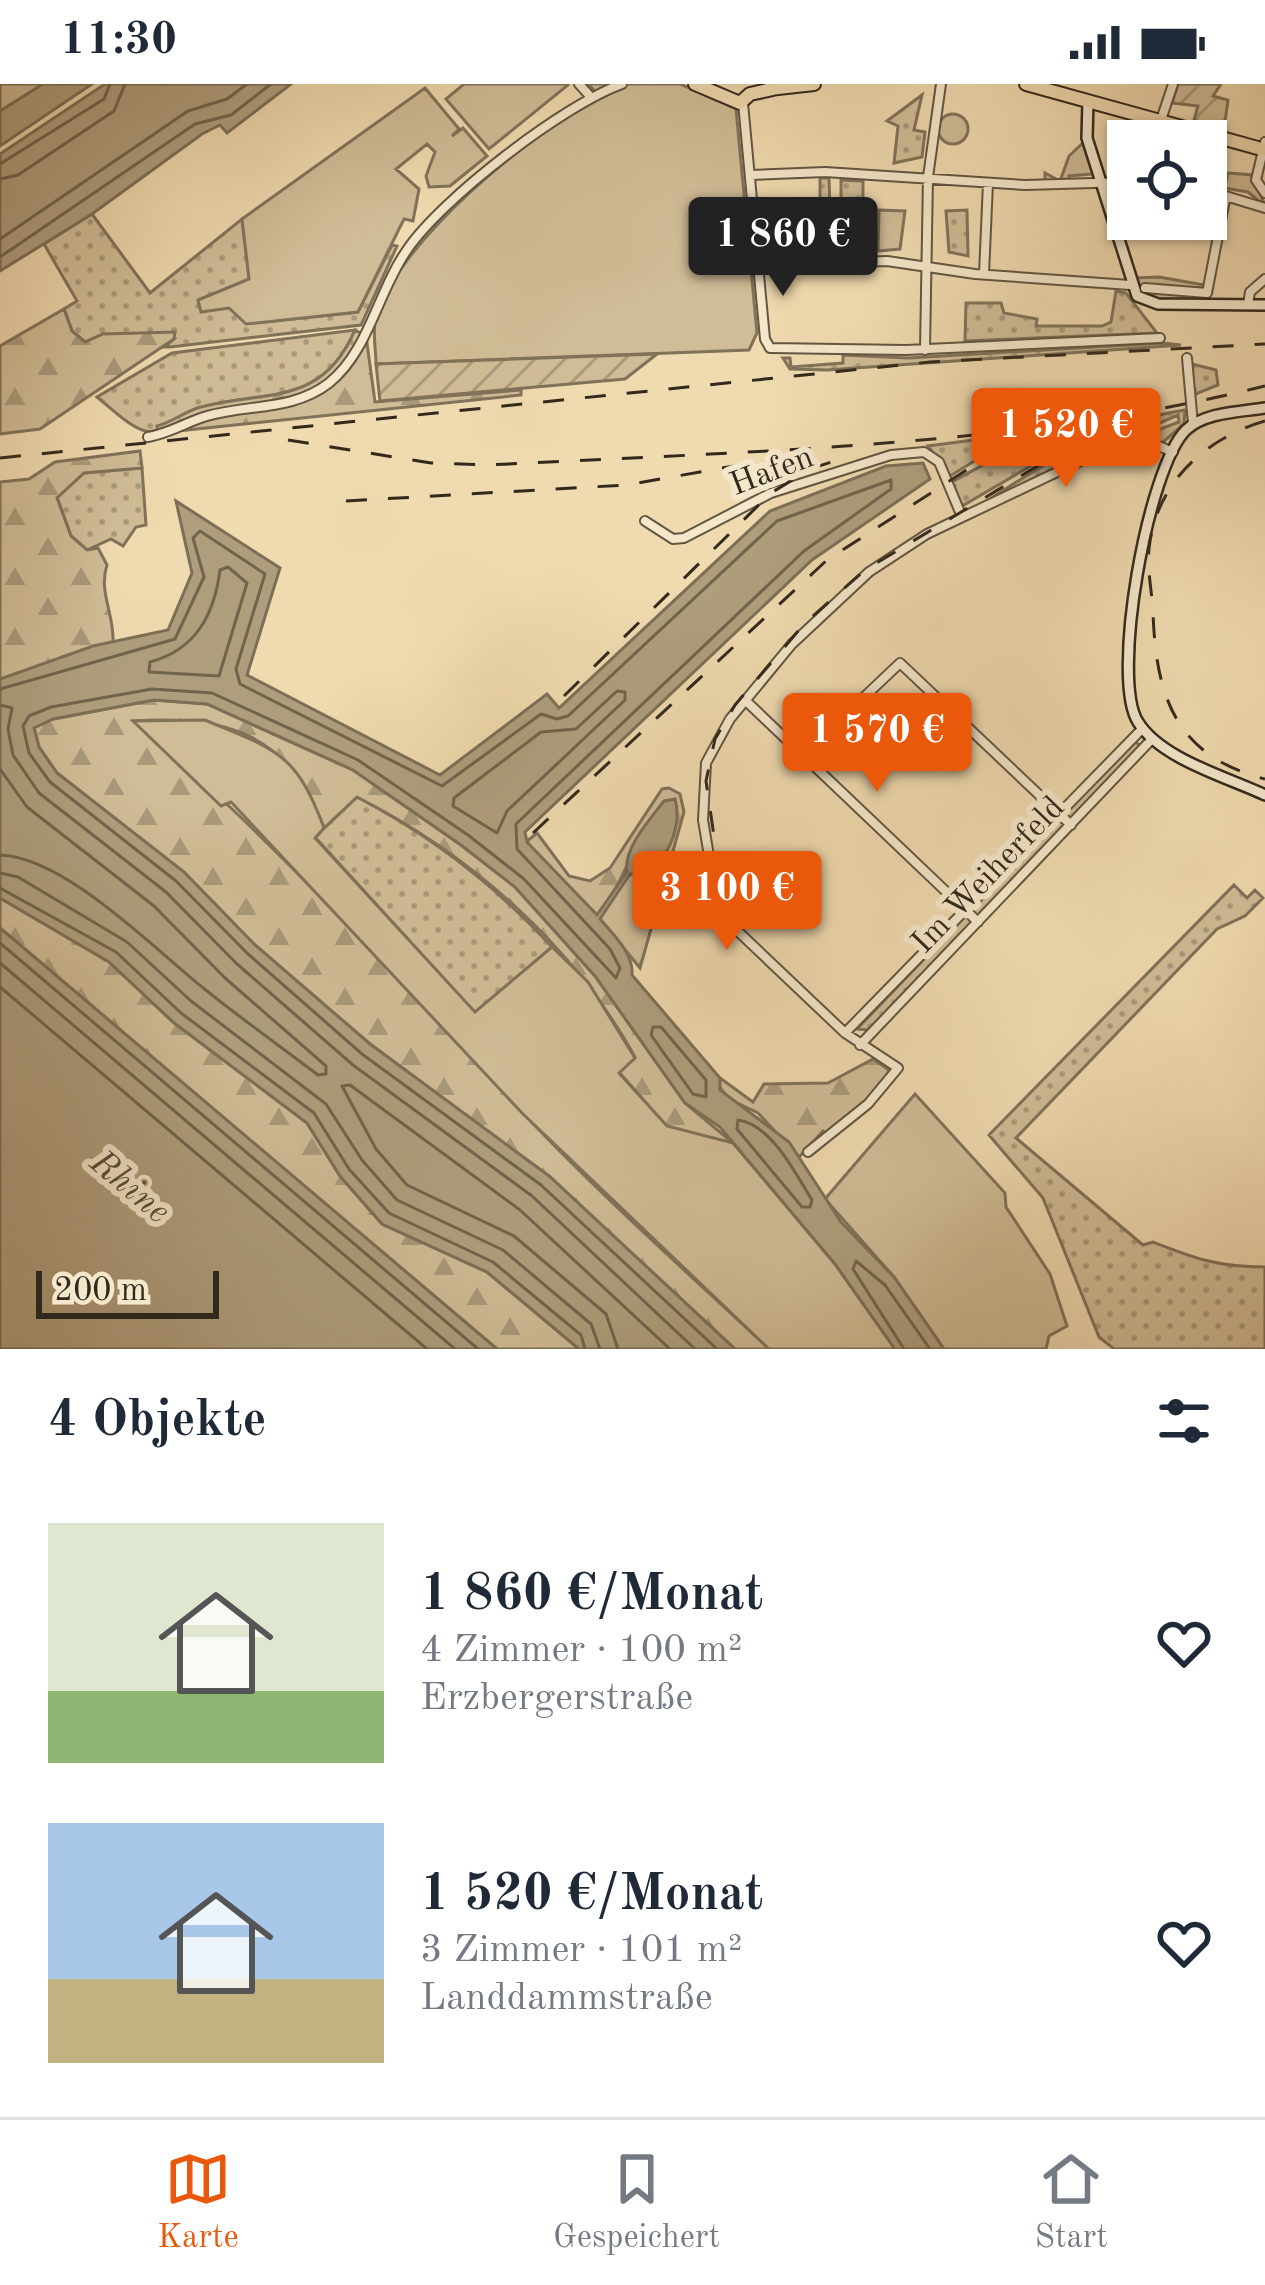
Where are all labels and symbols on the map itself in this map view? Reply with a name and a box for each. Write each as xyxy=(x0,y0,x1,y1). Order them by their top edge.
pin: 1 860 € xyxy=(672,197,894,299)
pin: 1 520 € xyxy=(955,388,1177,490)
street label: Hafen xyxy=(726,441,818,503)
pin: 1 570 € xyxy=(766,693,988,795)
street label: Im Weiherfeld xyxy=(906,791,1072,961)
pin: 3 100 € xyxy=(616,851,838,953)
water label: Rhine xyxy=(82,1144,176,1231)
scale bar xyxy=(36,1265,219,1318)

